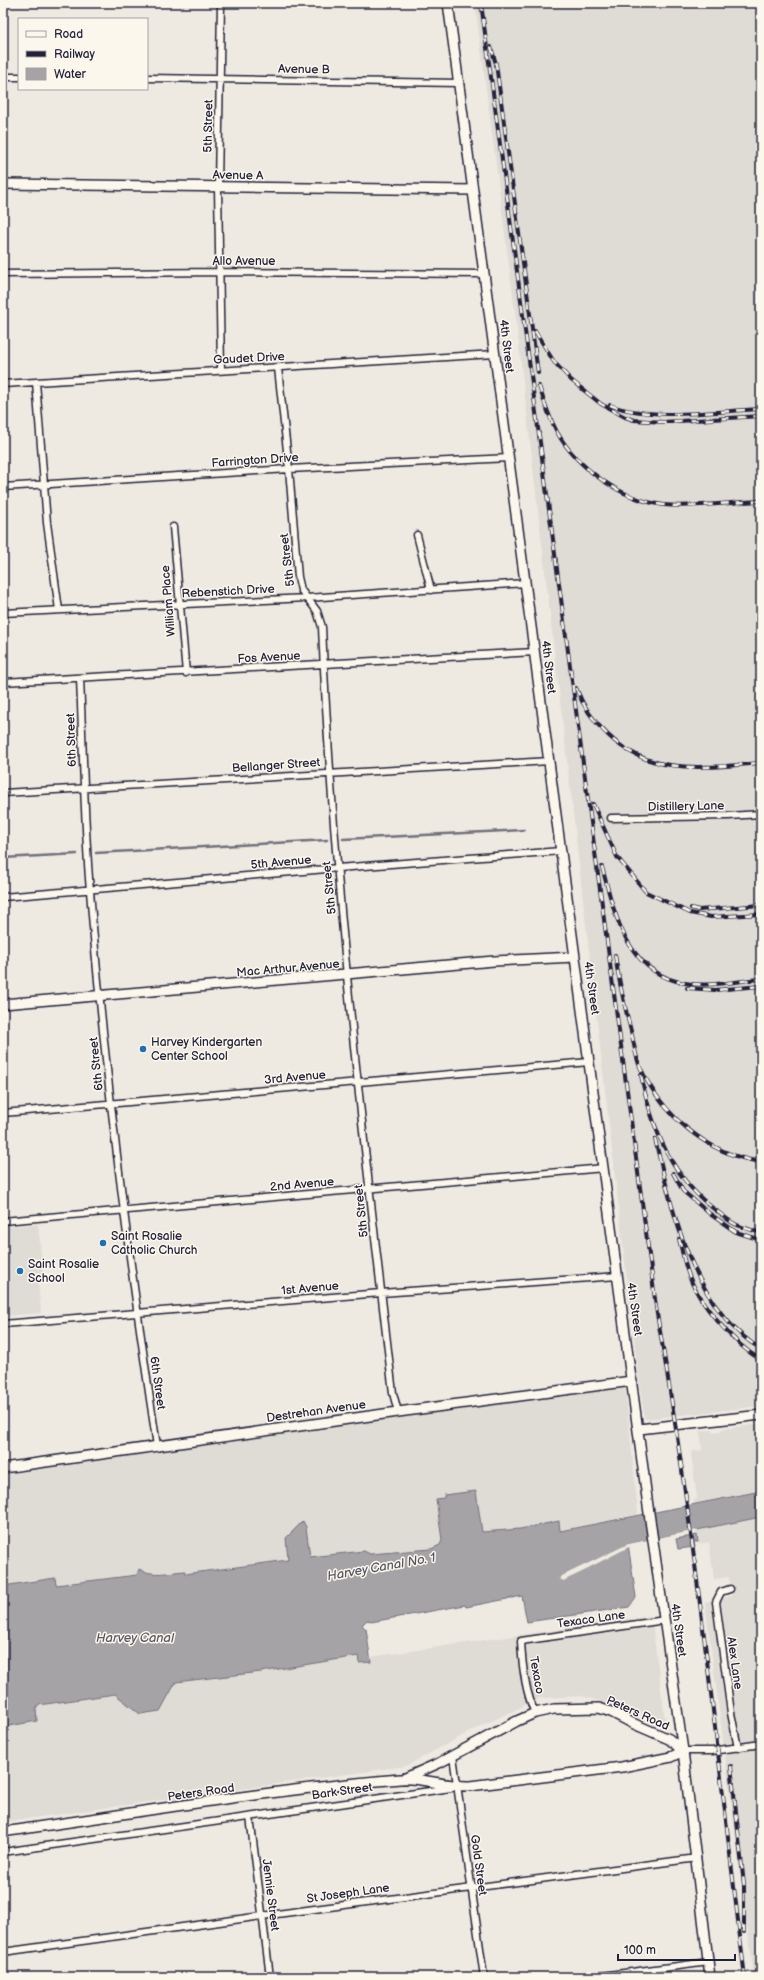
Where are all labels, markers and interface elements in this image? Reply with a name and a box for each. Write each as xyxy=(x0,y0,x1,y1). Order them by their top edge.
legend xyxy=(18,18,148,90)
text: Road xyxy=(54,27,83,42)
text: Railway xyxy=(54,47,96,62)
street label: Avenue B xyxy=(278,62,330,77)
text: Water xyxy=(54,67,86,82)
street label: 5th Street xyxy=(201,99,216,153)
street label: Avenue A xyxy=(212,168,264,183)
street label: Allo Avenue xyxy=(213,254,275,269)
street label: 4th Street xyxy=(496,319,517,374)
street label: Gaudet Drive xyxy=(213,349,285,368)
street label: Farrington Drive xyxy=(211,450,299,471)
street label: 5th Street xyxy=(277,532,298,587)
street label: William Place xyxy=(158,565,179,637)
street label: Rebenstich Drive xyxy=(181,582,275,601)
street label: 4th Street xyxy=(538,640,559,695)
street label: Fos Avenue xyxy=(237,648,301,667)
street label: 6th Street xyxy=(63,713,80,767)
street label: Bellanger Street xyxy=(231,755,321,776)
street label: Distillery Lane xyxy=(648,798,724,815)
street label: 5th Avenue xyxy=(250,852,312,873)
street label: 5th Street xyxy=(319,860,340,915)
street label: Mac Arthur Avenue xyxy=(236,957,340,980)
street label: 4th Street xyxy=(580,960,603,1016)
place label: Harvey Kindergarten Center School xyxy=(151,1035,262,1064)
street label: 6th Street xyxy=(86,1036,107,1091)
marker: Harvey Kindergarten Center School xyxy=(138,1044,148,1054)
street label: 3rd Avenue xyxy=(264,1067,327,1088)
street label: 2nd Avenue xyxy=(269,1174,335,1195)
street label: 5th Street xyxy=(351,1183,372,1238)
place label: Saint Rosalie Catholic Church xyxy=(111,1229,198,1258)
marker: Saint Rosalie Catholic Church xyxy=(98,1238,108,1248)
place label: Saint Rosalie School xyxy=(28,1257,99,1286)
marker: Saint Rosalie School xyxy=(15,1266,25,1276)
street label: 1st Avenue xyxy=(281,1279,339,1298)
street label: 4th Street xyxy=(623,1281,646,1337)
street label: 6th Street xyxy=(146,1355,169,1411)
street label: Destrehan Avenue xyxy=(265,1397,367,1426)
water label: Harvey Canal No. 1 xyxy=(326,1550,437,1584)
street label: 4th Street xyxy=(667,1602,690,1658)
street label: Texaco Lane xyxy=(556,1607,626,1632)
water label: Harvey Canal xyxy=(96,1630,175,1646)
street label: Alex Lane xyxy=(723,1636,746,1690)
street label: Texaco xyxy=(526,1655,547,1695)
street label: Peters Road xyxy=(604,1693,672,1734)
street label: Peters Road xyxy=(167,1780,235,1805)
street label: Bark Street xyxy=(311,1780,374,1803)
street label: Gold Street xyxy=(467,1834,490,1897)
street label: Jennie Street xyxy=(259,1858,282,1932)
street label: St Joseph Lane xyxy=(306,1880,390,1907)
scale bar xyxy=(618,1936,735,1962)
text: 100 m xyxy=(624,1943,656,1958)

